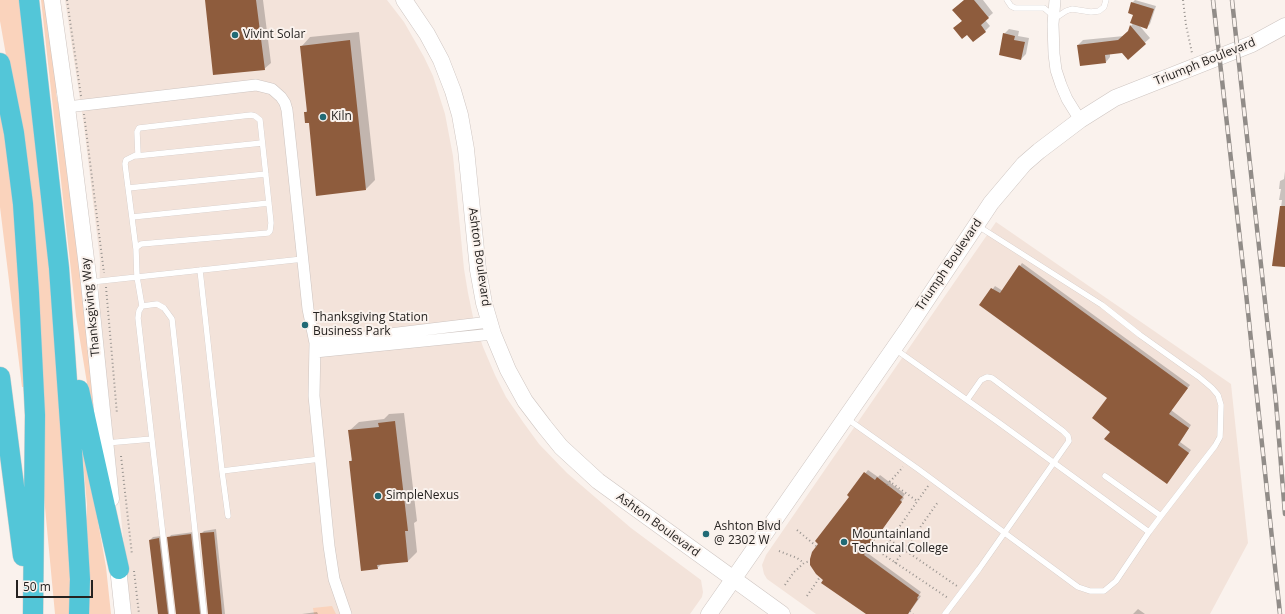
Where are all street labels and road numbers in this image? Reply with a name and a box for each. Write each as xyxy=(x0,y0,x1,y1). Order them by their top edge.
street label: Triumph Boulevard xyxy=(1152,35,1258,89)
street label: Ashton Boulevard xyxy=(465,207,493,307)
street label: Triumph Boulevard xyxy=(913,216,985,314)
street label: Thanksgiving Way xyxy=(79,257,103,357)
street label: Ashton Boulevard xyxy=(613,490,703,560)

